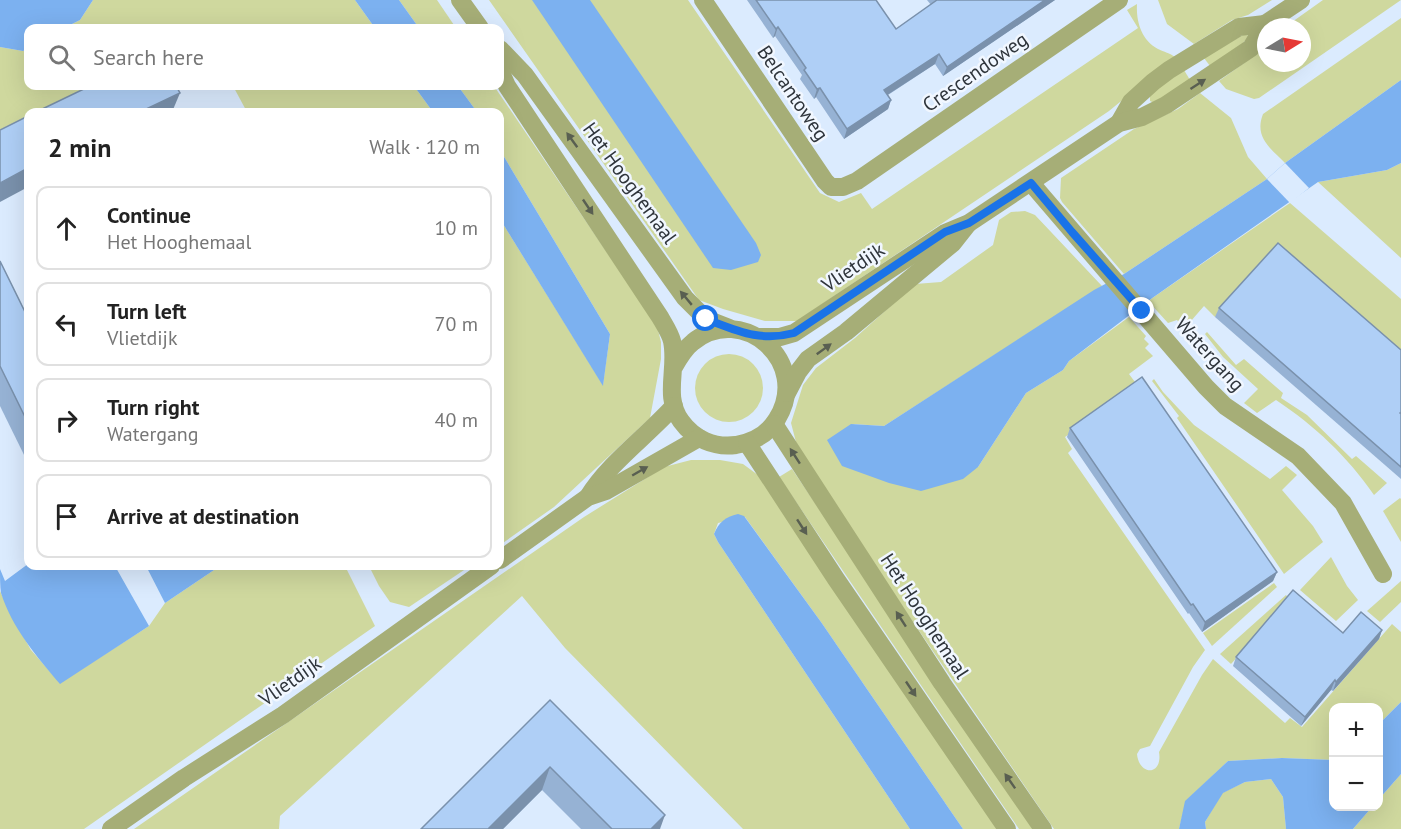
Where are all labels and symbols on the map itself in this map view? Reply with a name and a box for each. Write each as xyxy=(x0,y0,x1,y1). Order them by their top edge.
north arrow xyxy=(1257,18,1311,72)
street label: Crescendoweg xyxy=(917,26,1033,118)
street label: Belcantoweg xyxy=(752,40,834,146)
one-way arrow xyxy=(1190,78,1206,89)
street label: Het Hooghemaal xyxy=(577,117,683,249)
one-way arrow xyxy=(566,133,578,148)
one-way arrow xyxy=(582,199,593,216)
street label: Vlietdijk xyxy=(816,236,890,298)
one-way arrow xyxy=(680,291,693,306)
route end xyxy=(1128,297,1154,323)
route start xyxy=(692,305,718,331)
street label: Watergang xyxy=(1170,311,1250,397)
one-way arrow xyxy=(816,343,831,355)
one-way arrow xyxy=(789,447,800,464)
one-way arrow xyxy=(632,466,649,476)
one-way arrow xyxy=(796,519,808,535)
street label: Het Hooghemaal xyxy=(875,548,975,684)
one-way arrow xyxy=(895,611,906,628)
street label: Vlietdijk xyxy=(253,650,327,712)
one-way arrow xyxy=(905,681,916,697)
one-way arrow xyxy=(1005,773,1016,789)

